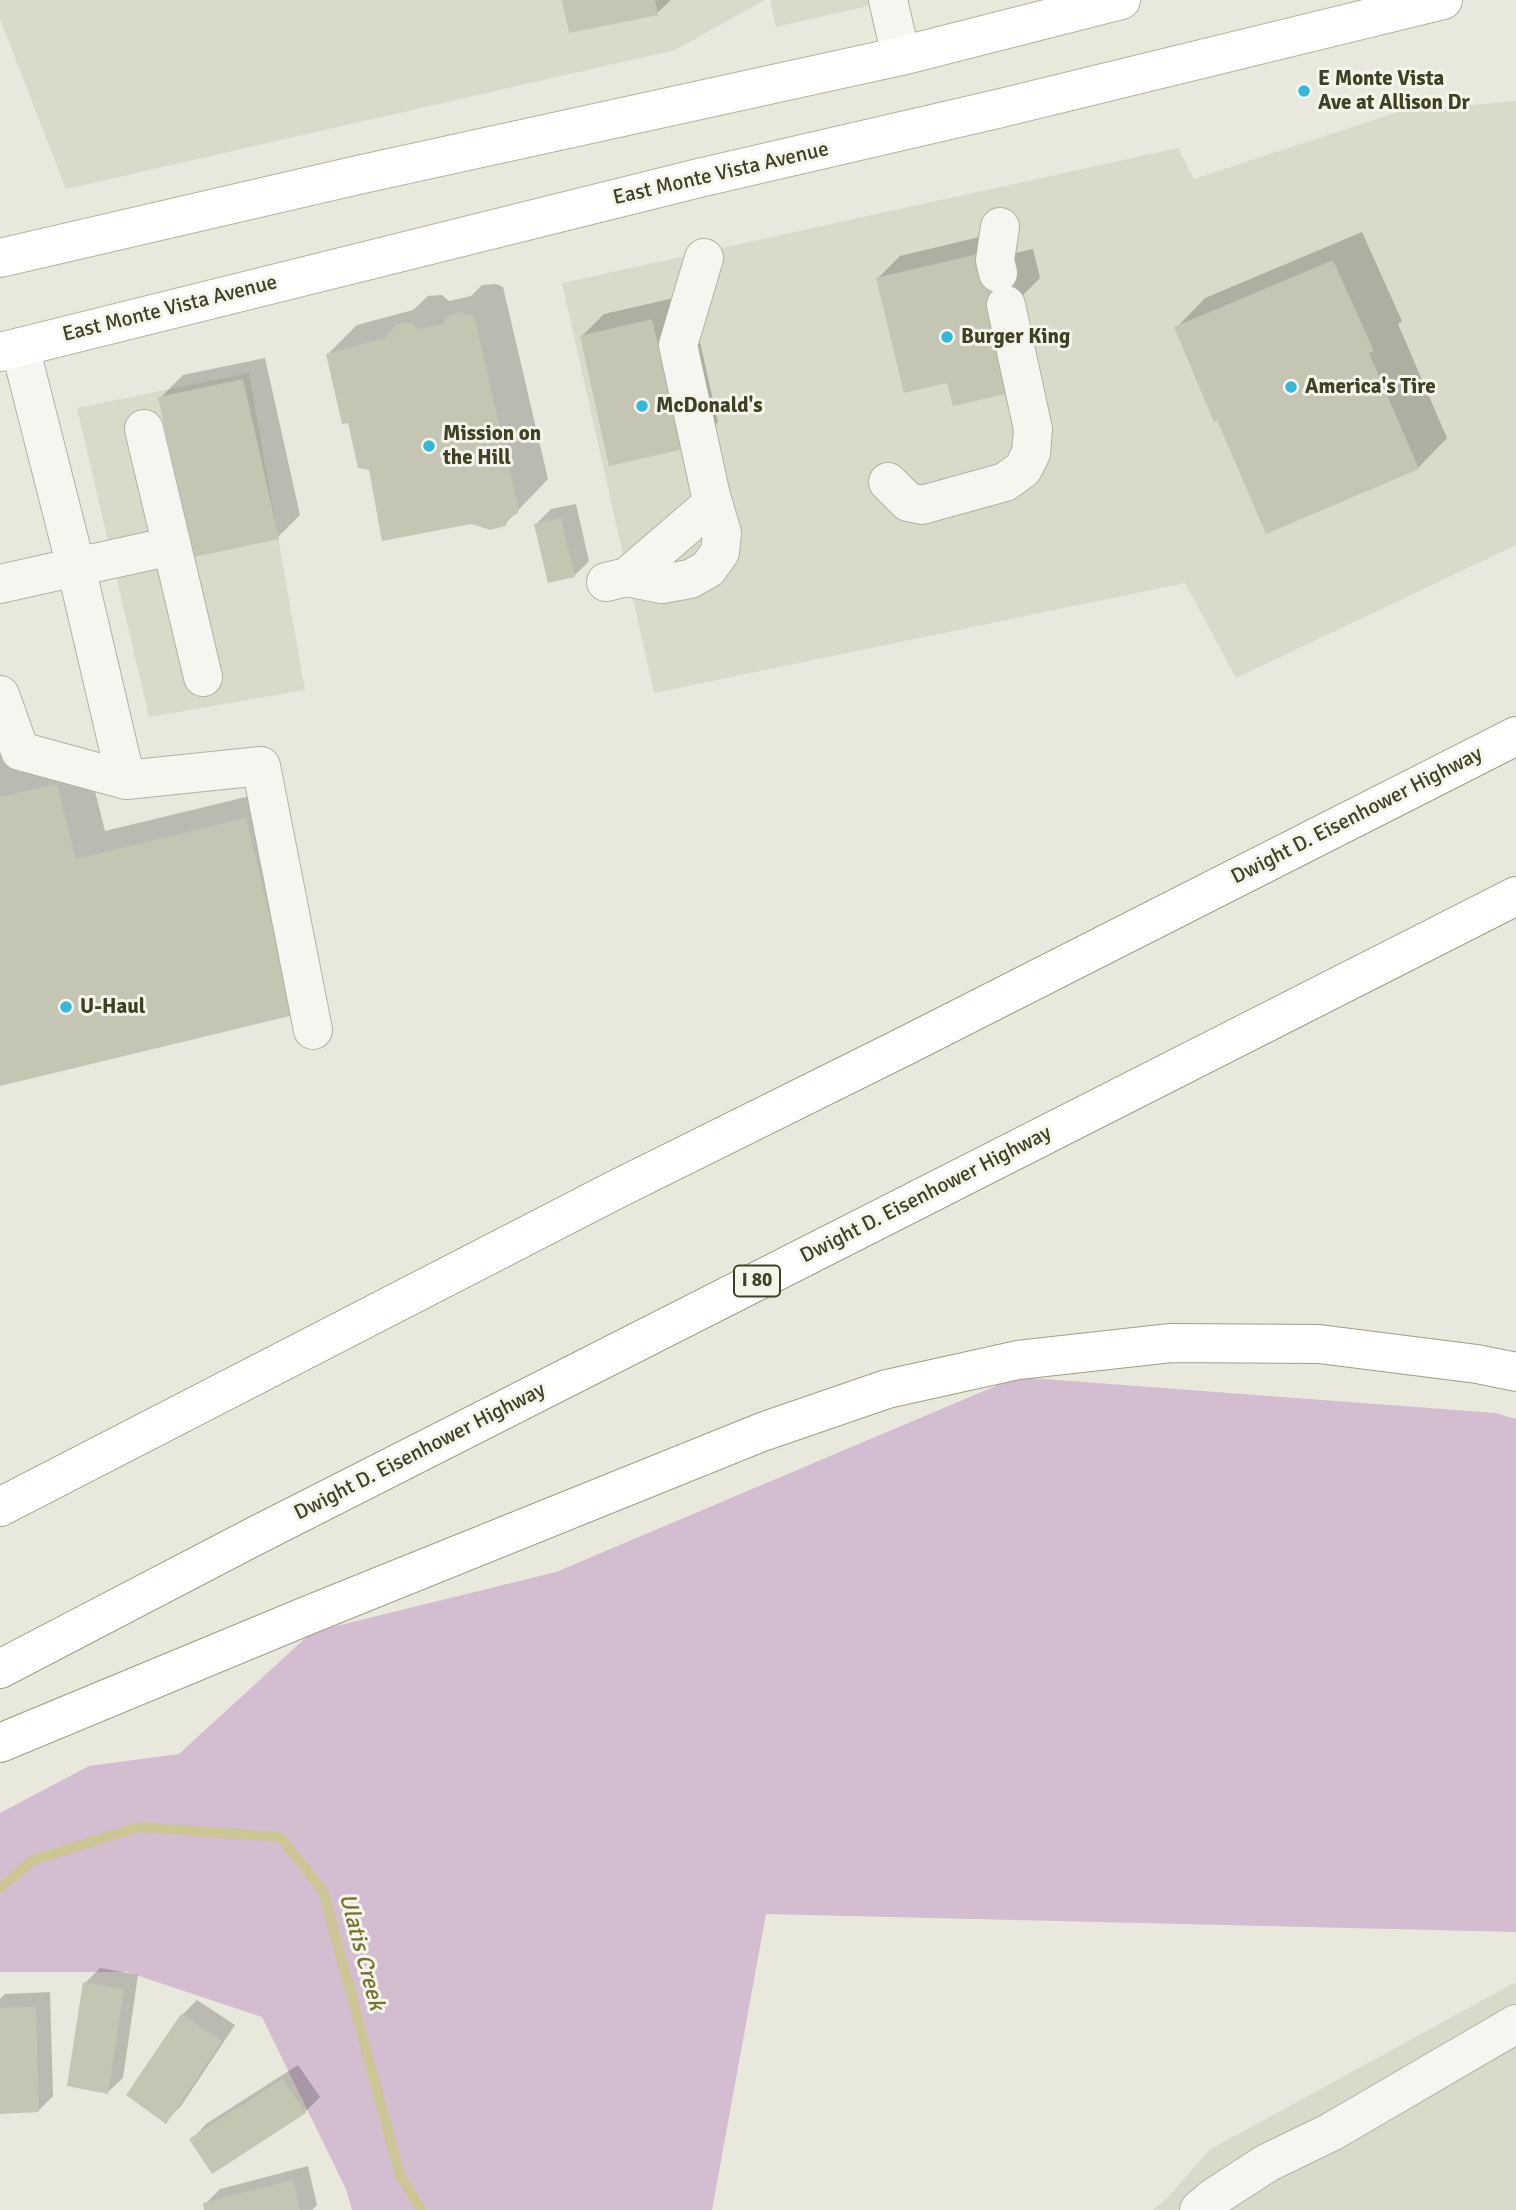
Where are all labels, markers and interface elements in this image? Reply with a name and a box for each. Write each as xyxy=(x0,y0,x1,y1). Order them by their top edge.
place label: E Monte Vista Ave at Allison Dr xyxy=(1318,66,1470,116)
marker: E Monte Vista Ave at Allison Dr xyxy=(1296,83,1312,99)
street label: East Monte Vista Avenue xyxy=(611,137,831,211)
street label: East Monte Vista Avenue xyxy=(60,270,280,348)
place label: Burger King xyxy=(961,324,1070,350)
marker: Burger King xyxy=(939,329,955,345)
place label: America's Tire xyxy=(1305,374,1436,400)
marker: America's Tire xyxy=(1283,379,1299,395)
place label: McDonald's xyxy=(656,393,763,419)
marker: McDonald's xyxy=(634,398,650,414)
place label: Mission on the Hill xyxy=(443,421,541,471)
marker: Mission on the Hill xyxy=(421,438,437,454)
street label: Dwight D. Eisenhower Highway xyxy=(1227,742,1487,890)
place label: U-Haul xyxy=(80,994,145,1020)
marker: U-Haul xyxy=(58,999,74,1015)
street label: Dwight D. Eisenhower Highway xyxy=(796,1121,1056,1269)
road number: I 80 xyxy=(734,1266,780,1296)
street label: Dwight D. Eisenhower Highway xyxy=(290,1378,550,1526)
water label: Ulatis Creek xyxy=(332,1891,390,2013)

